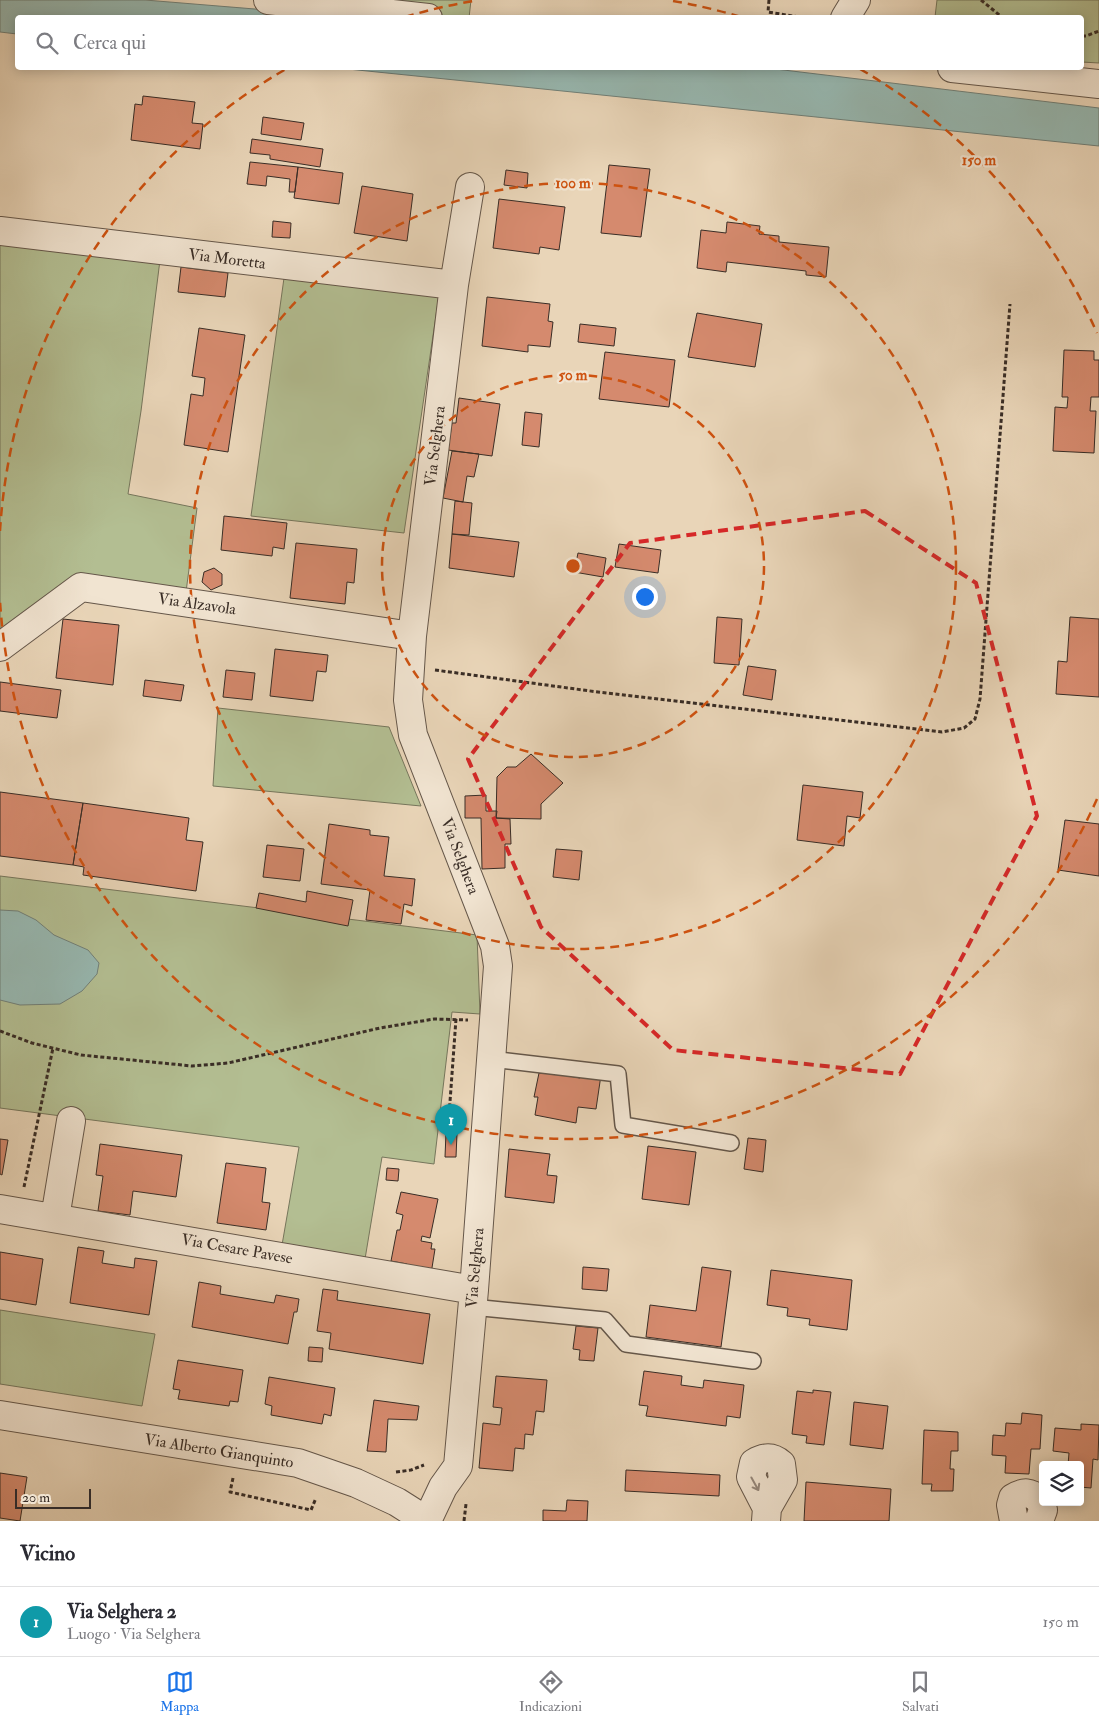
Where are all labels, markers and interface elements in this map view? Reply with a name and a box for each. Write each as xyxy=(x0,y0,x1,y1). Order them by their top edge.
search box xyxy=(15,15,1084,70)
icon: search xyxy=(33,29,61,57)
text: Cerca qui xyxy=(73,31,146,55)
text: 150 m xyxy=(962,151,996,170)
text: 100 m xyxy=(555,174,591,193)
street label: Via Moretta xyxy=(187,244,267,274)
text: 50 m xyxy=(559,366,588,385)
street label: Via Selghera xyxy=(420,404,450,487)
centre of rings xyxy=(564,557,582,575)
your location xyxy=(632,584,658,610)
street label: Via Alzavola xyxy=(157,589,238,619)
street label: Via Selghera xyxy=(436,815,484,898)
pin: 1 xyxy=(435,1104,467,1145)
street label: Via Selghera xyxy=(462,1227,489,1309)
street label: Via Cesare Pavese xyxy=(180,1229,295,1269)
street label: Via Alberto Gianquinto xyxy=(143,1429,295,1473)
map controls xyxy=(1039,1461,1084,1506)
button: layers xyxy=(1039,1461,1084,1506)
one-way arrow xyxy=(750,1476,760,1491)
scale bar xyxy=(15,1486,91,1509)
text: 20 m xyxy=(22,1489,50,1506)
text: Vicino xyxy=(20,1540,75,1567)
text: Via Selghera 2 xyxy=(67,1600,176,1624)
text: 1 xyxy=(33,1612,39,1632)
text: 150 m xyxy=(1042,1612,1079,1632)
text: Luogo · Via Selghera xyxy=(67,1624,201,1644)
tab: Mappa xyxy=(160,1668,199,1715)
tab: Indicazioni xyxy=(519,1668,582,1715)
tab: Salvati xyxy=(902,1668,939,1715)

